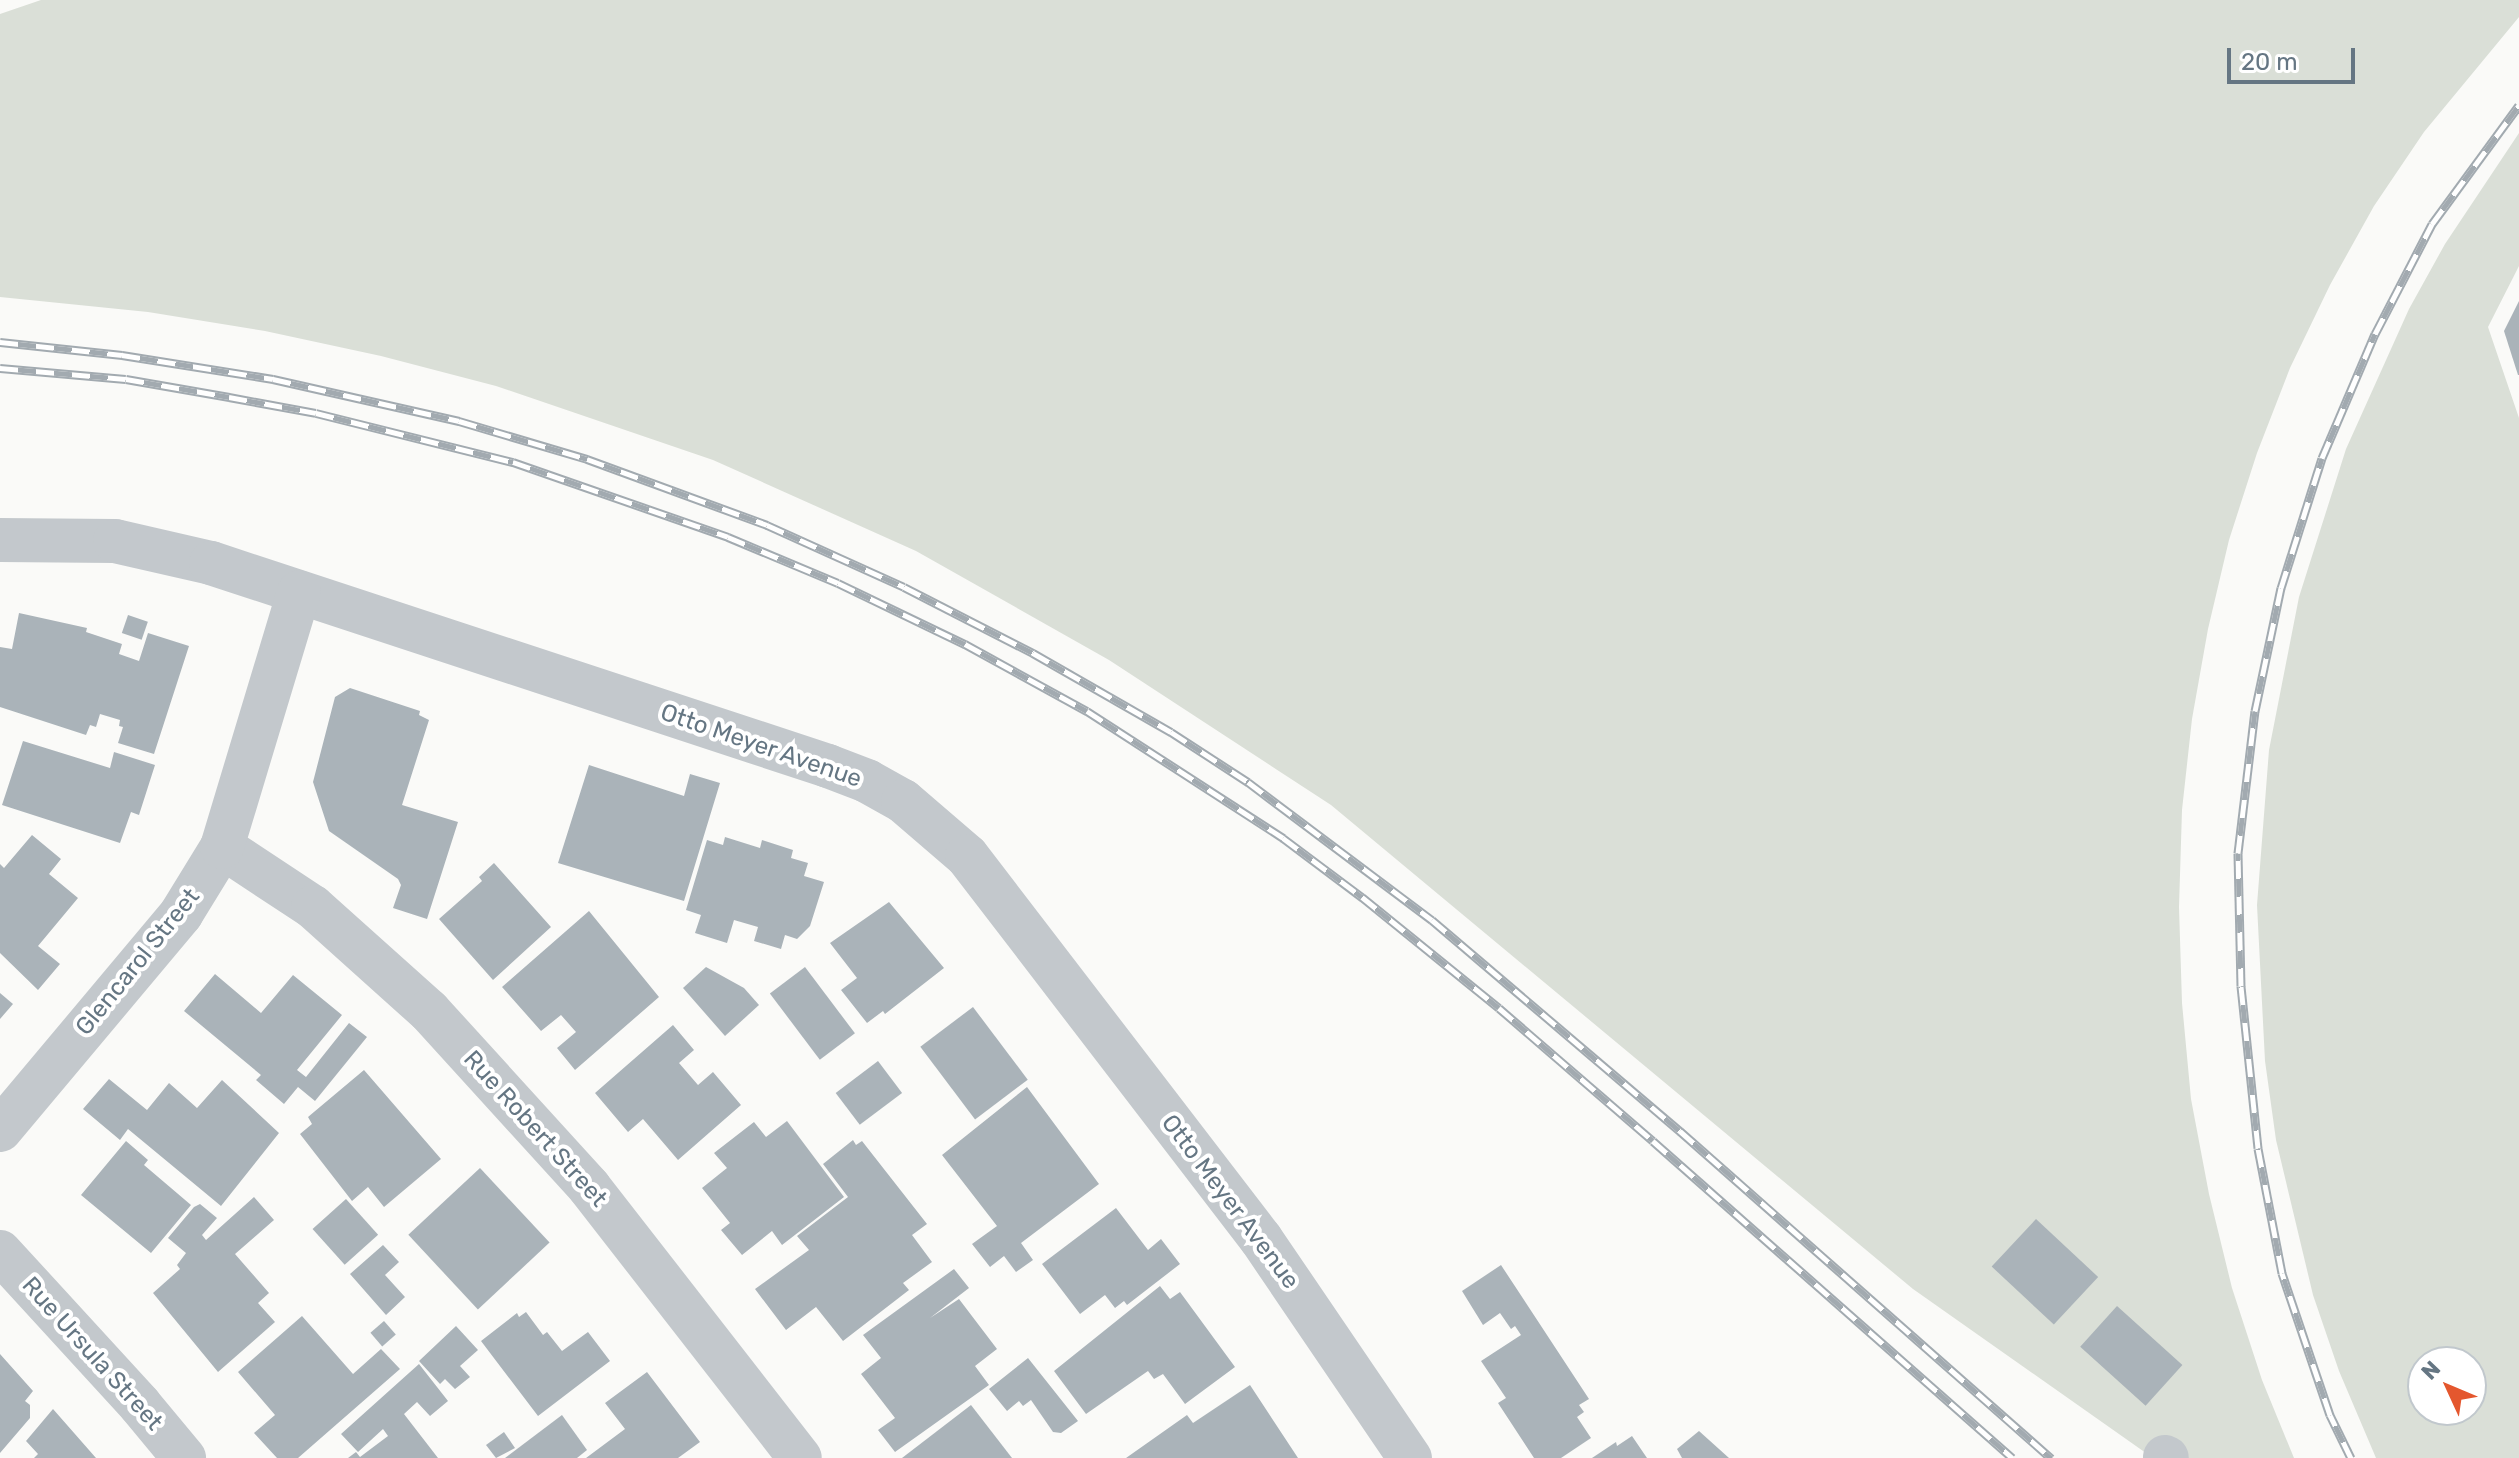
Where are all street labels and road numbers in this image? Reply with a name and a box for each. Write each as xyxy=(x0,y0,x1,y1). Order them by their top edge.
street label: Otto Meyer Avenue xyxy=(656,698,866,794)
street label: Glencarol Street xyxy=(70,883,206,1041)
street label: Rue Robert Street xyxy=(457,1045,613,1213)
street label: Otto Meyer Avenue xyxy=(1155,1109,1305,1295)
street label: Rue Ursula Street xyxy=(16,1271,168,1437)

